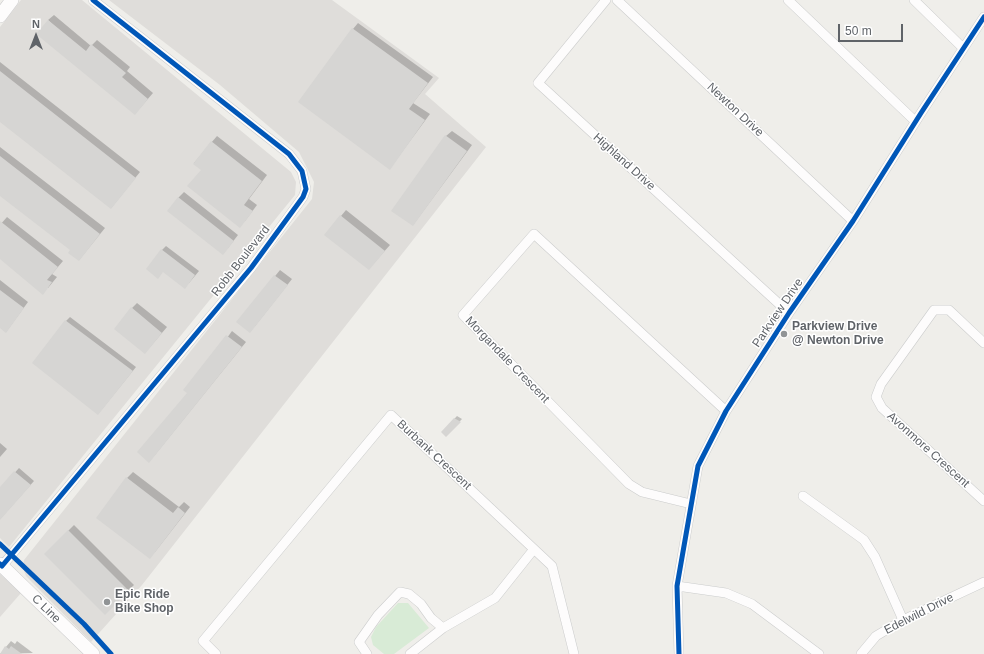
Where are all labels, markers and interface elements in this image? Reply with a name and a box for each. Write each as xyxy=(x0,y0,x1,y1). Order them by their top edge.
north arrow xyxy=(16,16,56,56)
scale bar xyxy=(840,16,905,42)
text: N xyxy=(32,18,40,30)
text: 50 m xyxy=(845,24,872,38)
street label: Newton Drive xyxy=(704,80,766,140)
street label: Highland Drive xyxy=(590,130,658,194)
street label: Robb Boulevard xyxy=(209,223,273,299)
street label: Parkview Drive xyxy=(750,276,806,350)
street label: Morgandale Crescent xyxy=(462,314,552,406)
place label: Parkview Drive @ Newton Drive xyxy=(792,320,884,348)
marker: Parkview Drive @ Newton Drive xyxy=(779,329,789,339)
street label: Avonmore Crescent xyxy=(884,409,972,491)
street label: Burbank Crescent xyxy=(394,417,474,493)
place label: Epic Ride Bike Shop xyxy=(115,588,174,616)
street label: Edelwild Drive xyxy=(882,590,956,638)
street label: C Line xyxy=(29,592,63,626)
marker: Epic Ride Bike Shop xyxy=(102,597,112,607)

